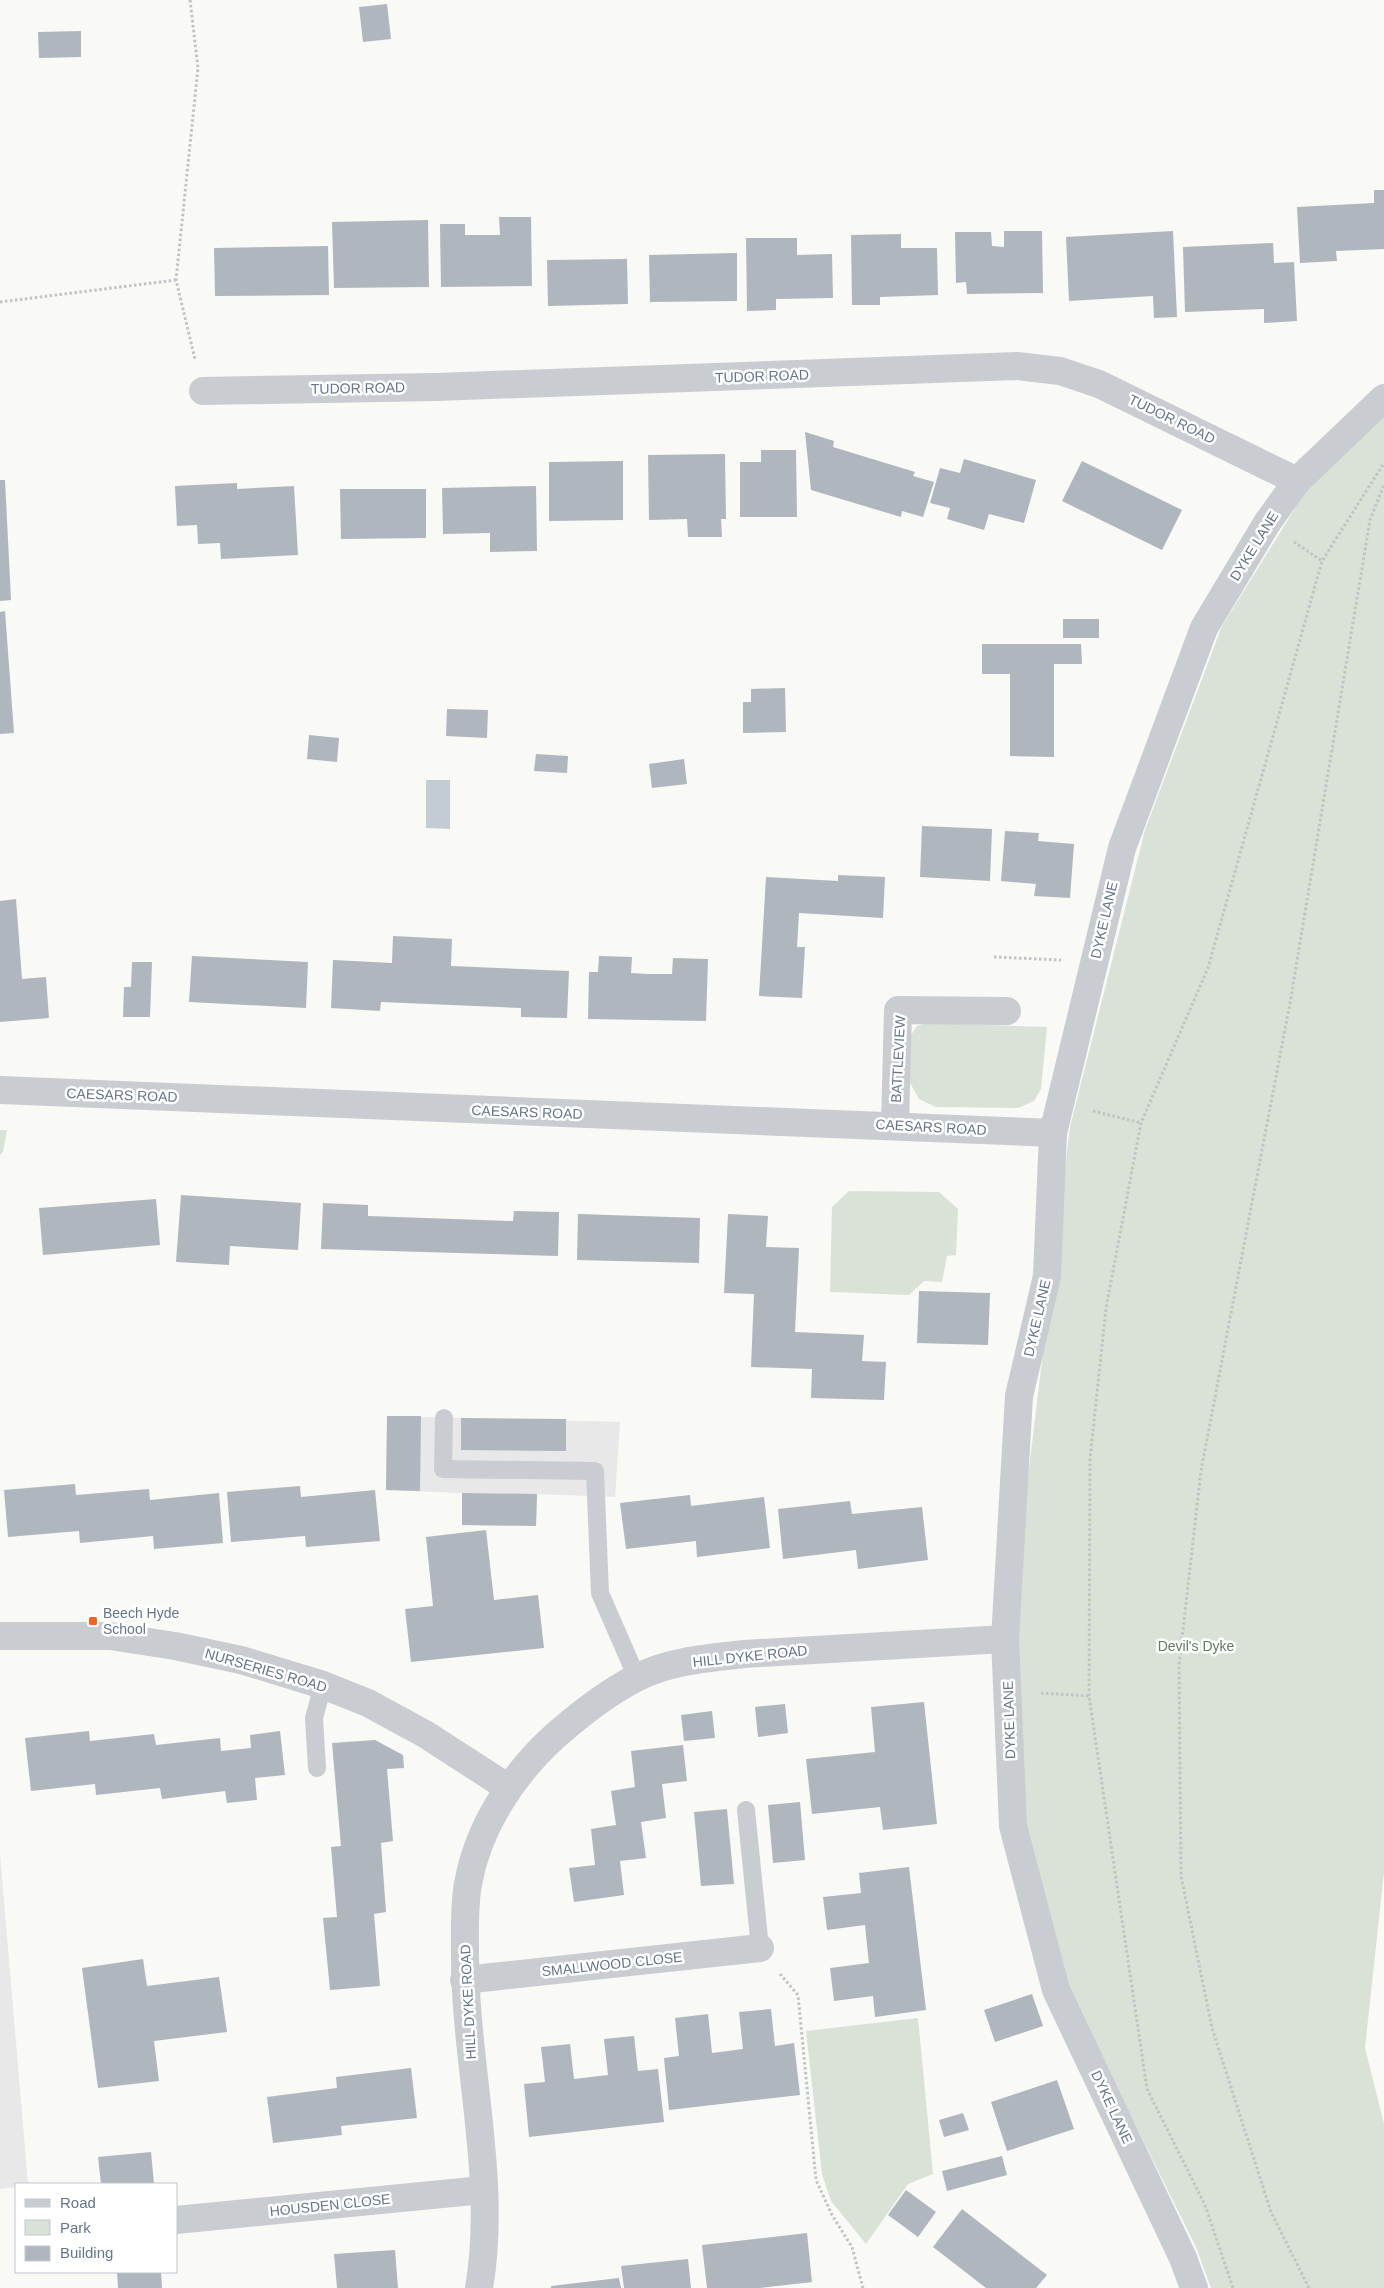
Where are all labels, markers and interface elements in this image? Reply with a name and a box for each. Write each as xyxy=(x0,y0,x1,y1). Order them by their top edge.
street label: TUDOR ROAD xyxy=(715,366,809,386)
street label: TUDOR ROAD xyxy=(311,379,405,397)
street label: TUDOR ROAD xyxy=(1126,391,1218,447)
street label: DYKE LANE xyxy=(1226,508,1282,584)
street label: DYKE LANE xyxy=(1087,880,1121,960)
street label: BATTLEVIEW xyxy=(888,1014,908,1103)
street label: CAESARS ROAD xyxy=(66,1085,178,1105)
street label: CAESARS ROAD xyxy=(471,1102,583,1122)
street label: CAESARS ROAD xyxy=(875,1116,987,1138)
street label: DYKE LANE xyxy=(1020,1278,1054,1358)
place label: Beech Hyde School xyxy=(103,1605,179,1637)
marker: Beech Hyde School xyxy=(87,1615,99,1627)
park label: Devil's Dyke xyxy=(1158,1638,1235,1654)
street label: HILL DYKE ROAD xyxy=(692,1642,808,1670)
street label: NURSERIES ROAD xyxy=(203,1645,329,1695)
street label: DYKE LANE xyxy=(1000,1680,1018,1760)
street label: HILL DYKE ROAD xyxy=(457,1944,479,2060)
street label: SMALLWOOD CLOSE xyxy=(541,1949,683,1979)
street label: DYKE LANE xyxy=(1088,2068,1136,2146)
legend xyxy=(15,2183,178,2273)
street label: HOUSDEN CLOSE xyxy=(269,2191,391,2219)
text: Road xyxy=(60,2194,96,2211)
text: Park xyxy=(60,2219,91,2236)
text: Building xyxy=(60,2244,113,2261)

